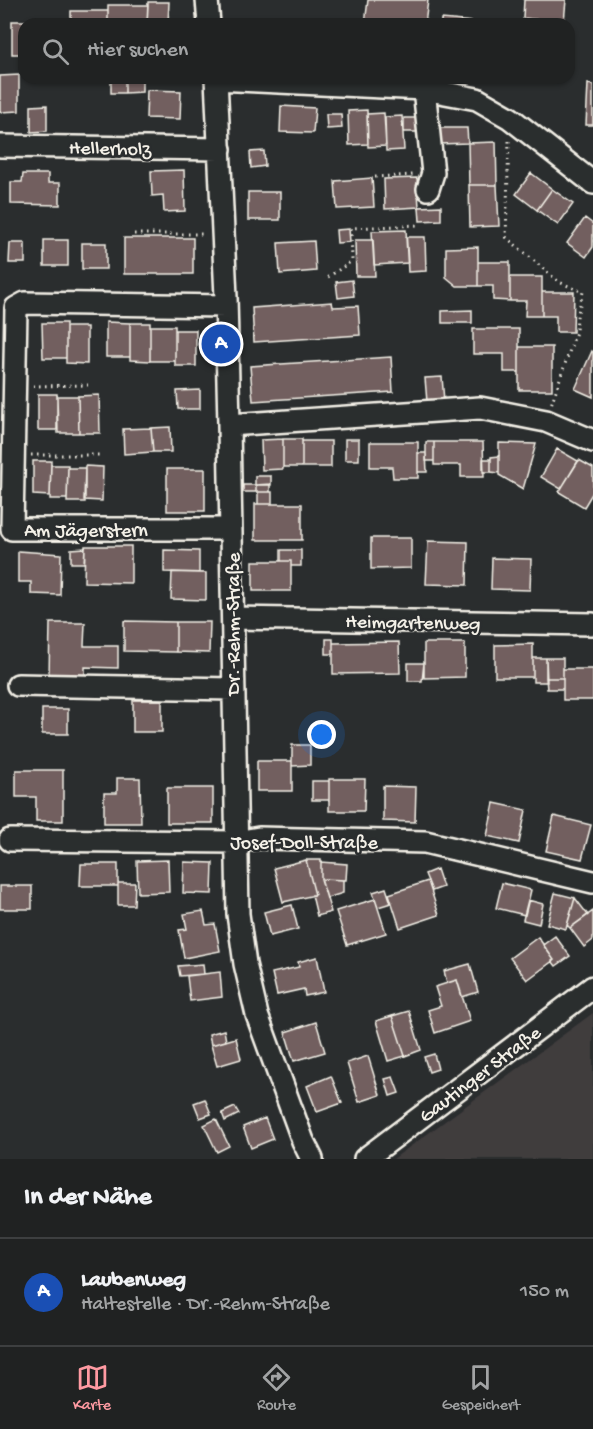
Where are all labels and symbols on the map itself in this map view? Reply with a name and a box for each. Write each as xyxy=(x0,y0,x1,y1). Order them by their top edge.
street label: Hellerholz xyxy=(69,138,152,163)
pin: A xyxy=(202,322,240,366)
street label: Am Jägerstern xyxy=(24,521,148,544)
street label: Dr.-Rehm-Straße xyxy=(224,552,247,697)
street label: Heimgartenweg xyxy=(345,612,481,637)
your location xyxy=(307,720,336,749)
street label: Josef-Doll-Straße xyxy=(230,833,379,856)
street label: Gautinger Straße xyxy=(416,1022,547,1129)

